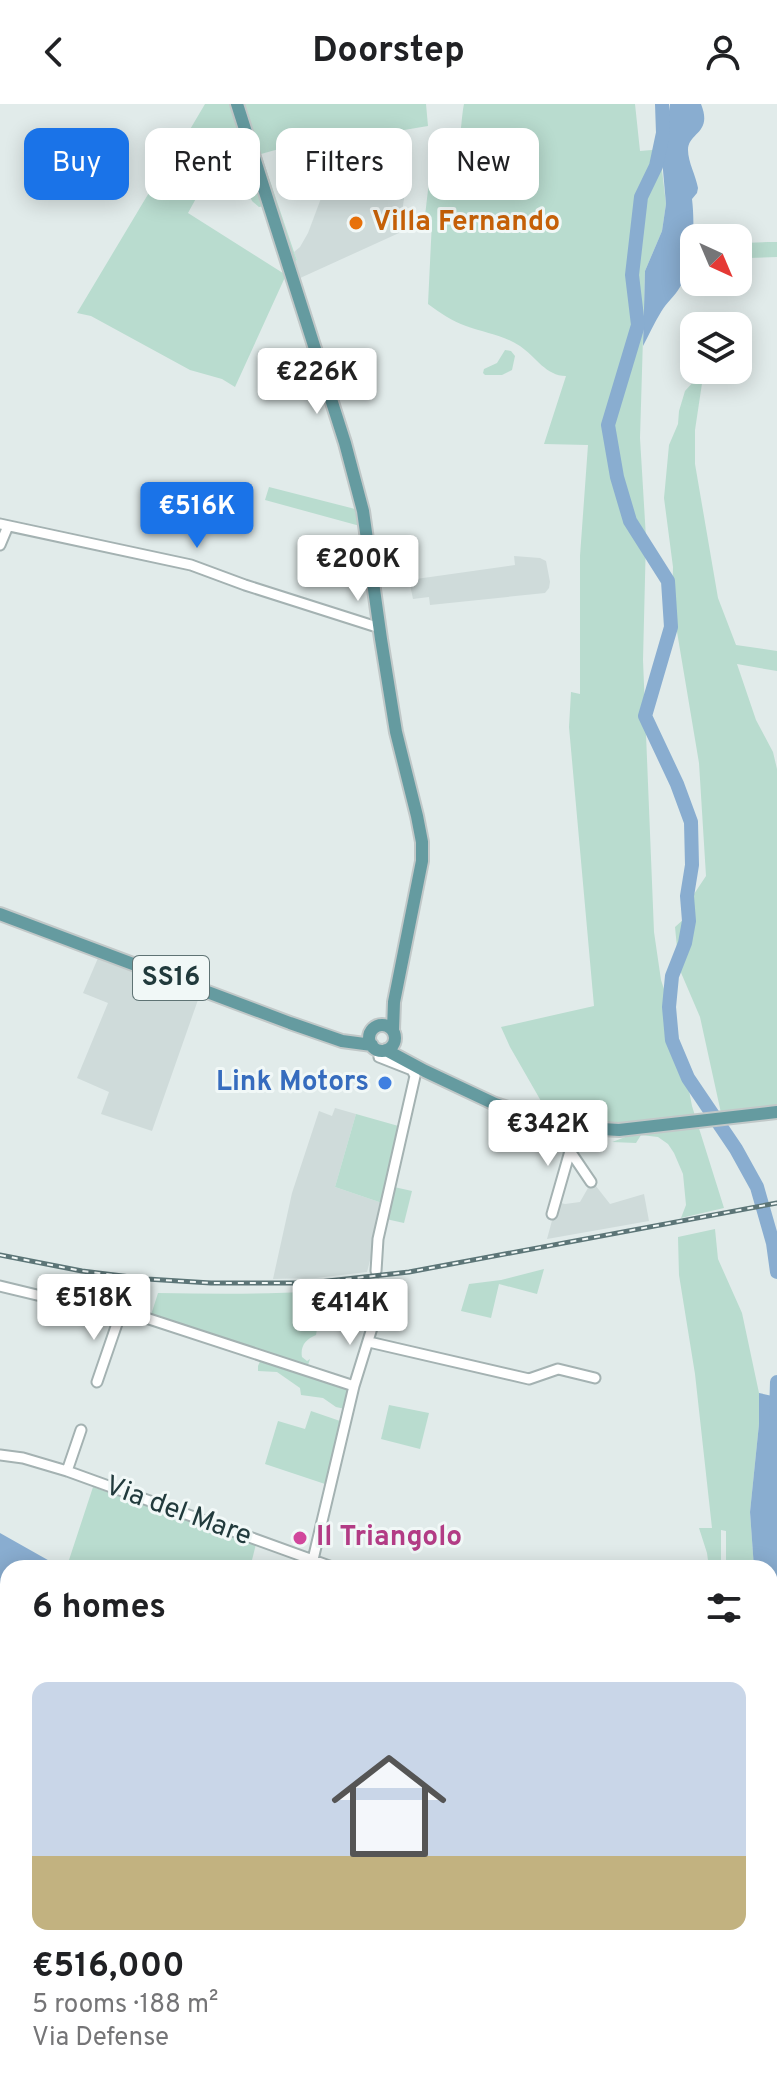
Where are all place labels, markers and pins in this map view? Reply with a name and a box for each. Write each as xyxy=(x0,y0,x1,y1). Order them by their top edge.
place label: Villa Fernando xyxy=(372,205,560,241)
marker: Villa Fernando xyxy=(347,214,365,232)
pin: €226K xyxy=(261,348,373,416)
pin: €516K xyxy=(141,482,253,550)
pin: €200K xyxy=(302,535,414,603)
place label: Link Motors xyxy=(216,1065,369,1101)
marker: Link Motors xyxy=(376,1074,394,1092)
pin: €342K xyxy=(492,1100,604,1168)
pin: €518K xyxy=(38,1274,150,1342)
pin: €414K xyxy=(294,1279,406,1347)
place label: Il Triangolo xyxy=(316,1520,462,1556)
marker: Il Triangolo xyxy=(291,1529,309,1547)

